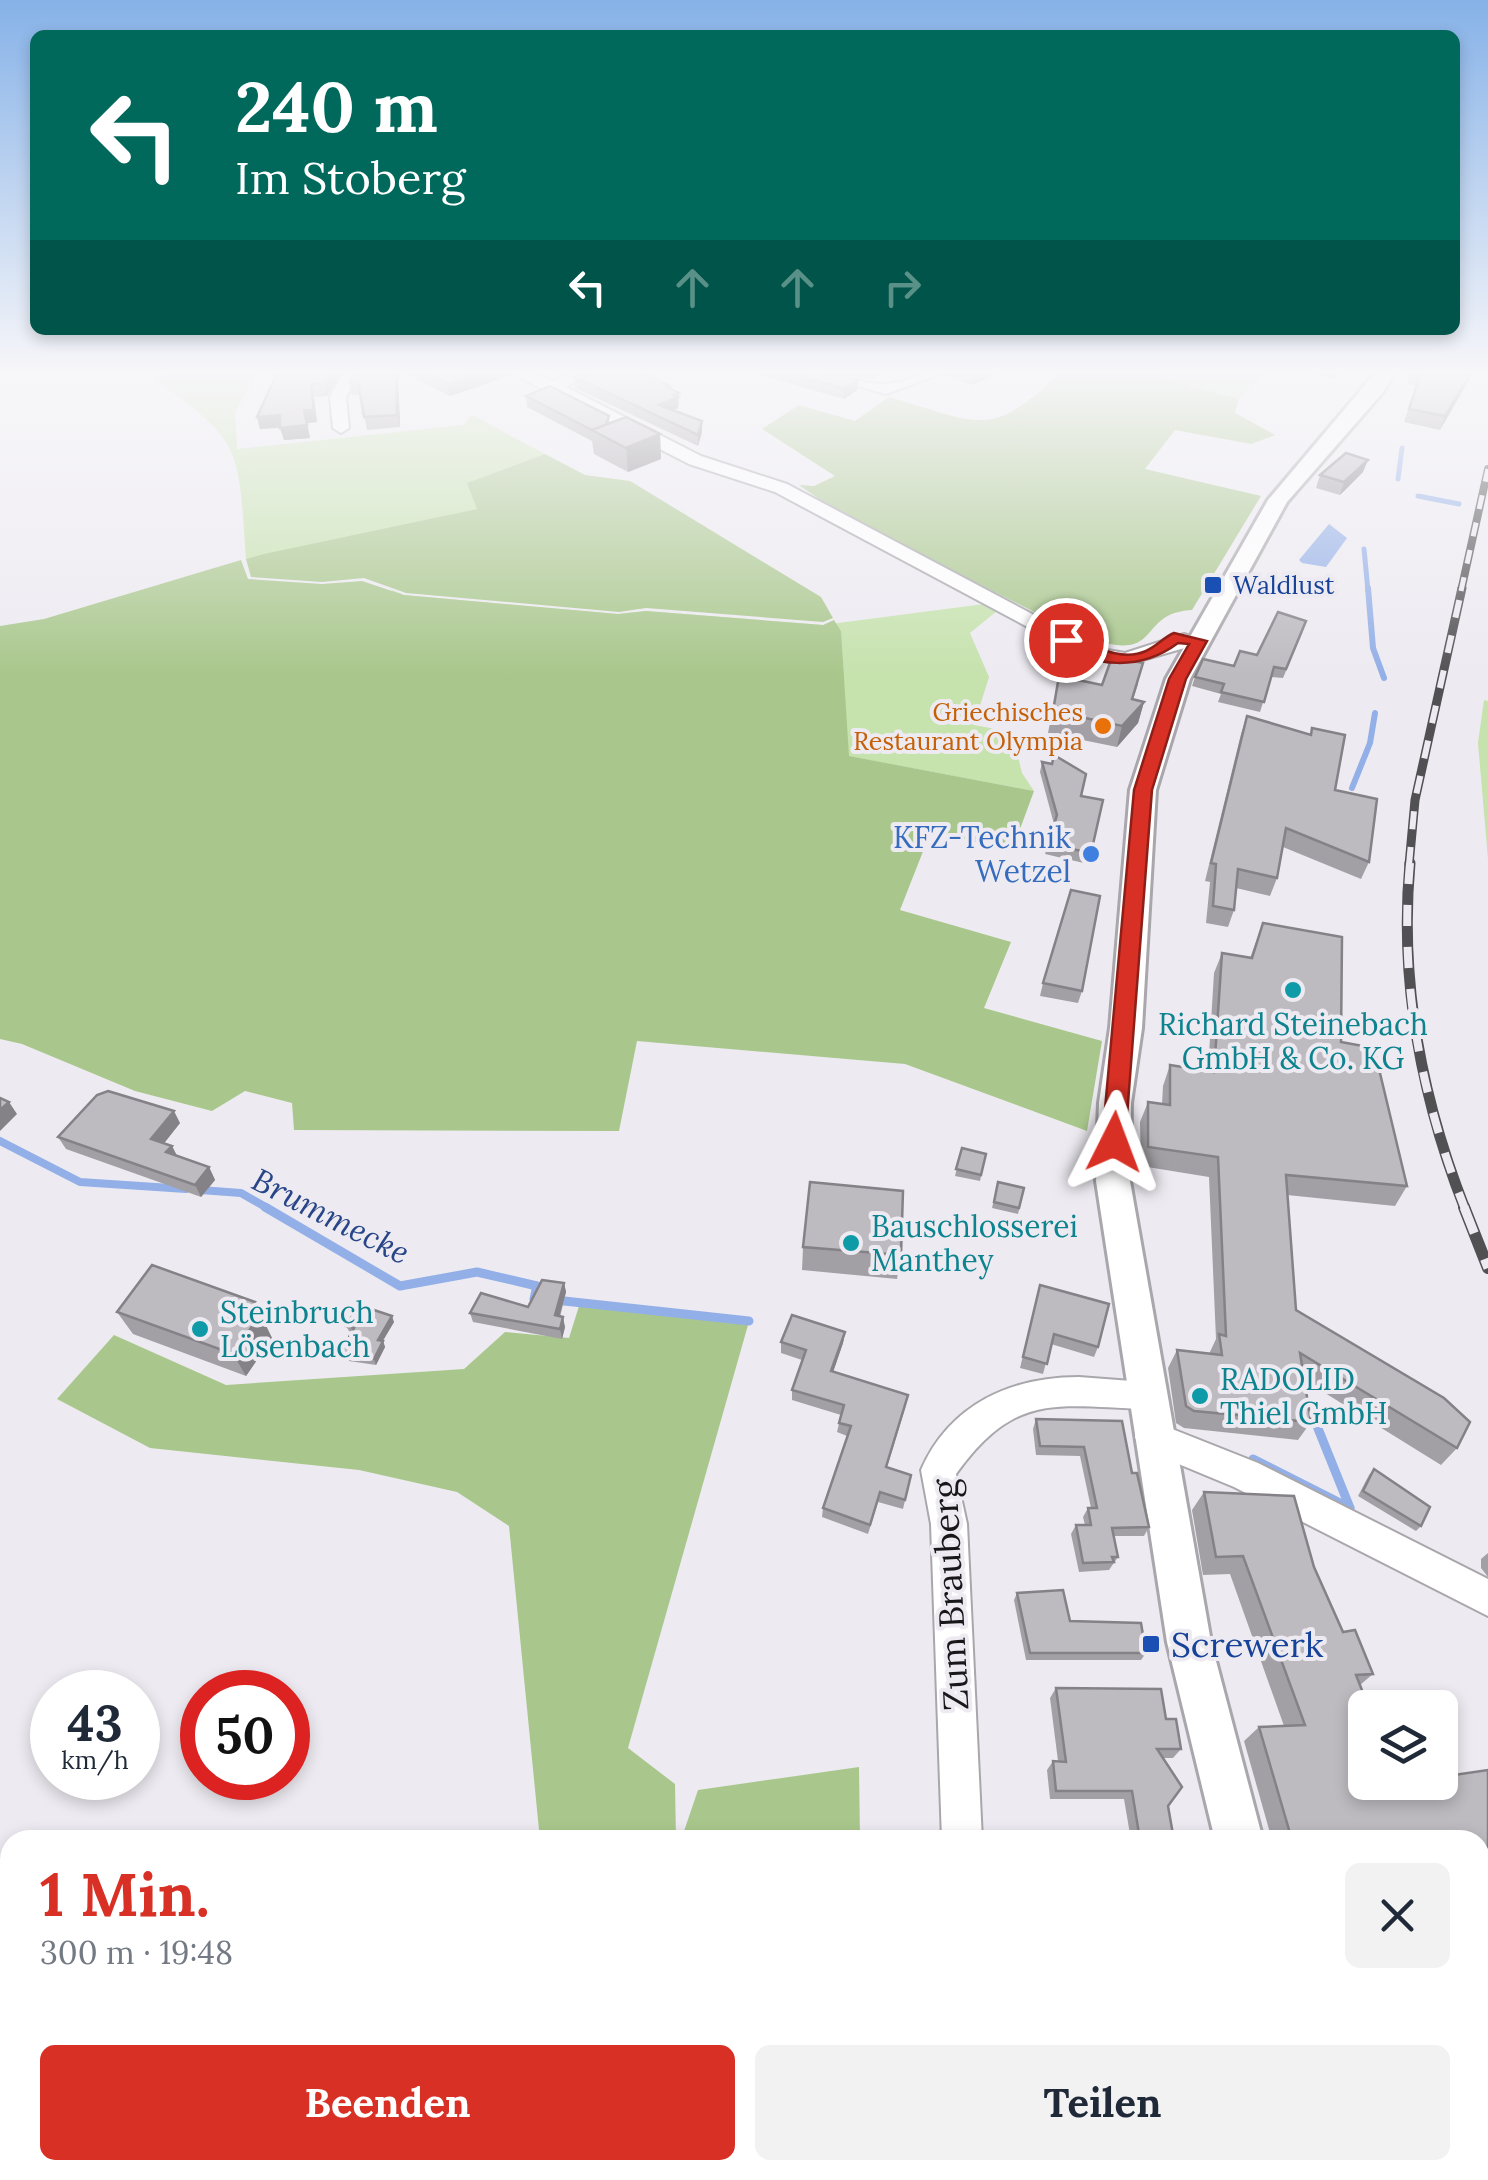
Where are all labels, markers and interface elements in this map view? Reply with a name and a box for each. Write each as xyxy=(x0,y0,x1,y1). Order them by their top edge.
text: 240 m xyxy=(235,62,438,151)
icon: left xyxy=(70,70,200,200)
text: Im Stoberg xyxy=(235,149,466,206)
icon: left xyxy=(560,260,615,315)
icon: ahead xyxy=(665,260,720,315)
icon: ahead xyxy=(770,260,825,315)
icon: right xyxy=(875,260,930,315)
place label: Waldlust xyxy=(1233,569,1335,601)
marker: Waldlust xyxy=(1202,574,1224,596)
pin xyxy=(1024,598,1109,683)
icon: arrive xyxy=(1039,613,1094,668)
place label: Griechisches Restaurant Olympia xyxy=(853,696,1083,757)
marker: Griechisches Restaurant Olympia xyxy=(1092,715,1114,737)
place label: KFZ-Technik Wetzel xyxy=(893,818,1071,890)
marker: KFZ-Technik Wetzel xyxy=(1080,843,1102,865)
marker: Richard Steinebach GmbH & Co. KG xyxy=(1282,979,1304,1001)
place label: Richard Steinebach GmbH & Co. KG xyxy=(1158,1005,1428,1077)
position arrow xyxy=(1062,1090,1166,1194)
water label: Brummecke xyxy=(245,1159,417,1273)
place label: Bauschlosserei Manthey xyxy=(871,1207,1078,1280)
marker: Bauschlosserei Manthey xyxy=(840,1232,862,1254)
place label: Steinbruch Lösenbach xyxy=(220,1293,374,1365)
marker: Steinbruch Lösenbach xyxy=(189,1318,211,1340)
place label: RADOLID Thiel GmbH xyxy=(1220,1360,1388,1432)
marker: RADOLID Thiel GmbH xyxy=(1189,1385,1211,1407)
street label: Zum Brauberg xyxy=(921,1478,979,1712)
place label: Screwerk xyxy=(1171,1622,1324,1667)
marker: Screwerk xyxy=(1140,1633,1162,1655)
speed limit sign: 50 xyxy=(180,1670,310,1800)
map controls xyxy=(1348,1690,1458,1800)
button: layers xyxy=(1348,1690,1458,1800)
text: 43 xyxy=(67,1691,123,1755)
text: km/h xyxy=(61,1744,129,1776)
text: 1 Min. xyxy=(40,1856,210,1932)
button: close xyxy=(1345,1863,1450,1968)
text: 300 m · 19:48 xyxy=(40,1932,233,1973)
button: Beenden xyxy=(40,2045,735,2160)
button: Teilen xyxy=(755,2045,1450,2160)

